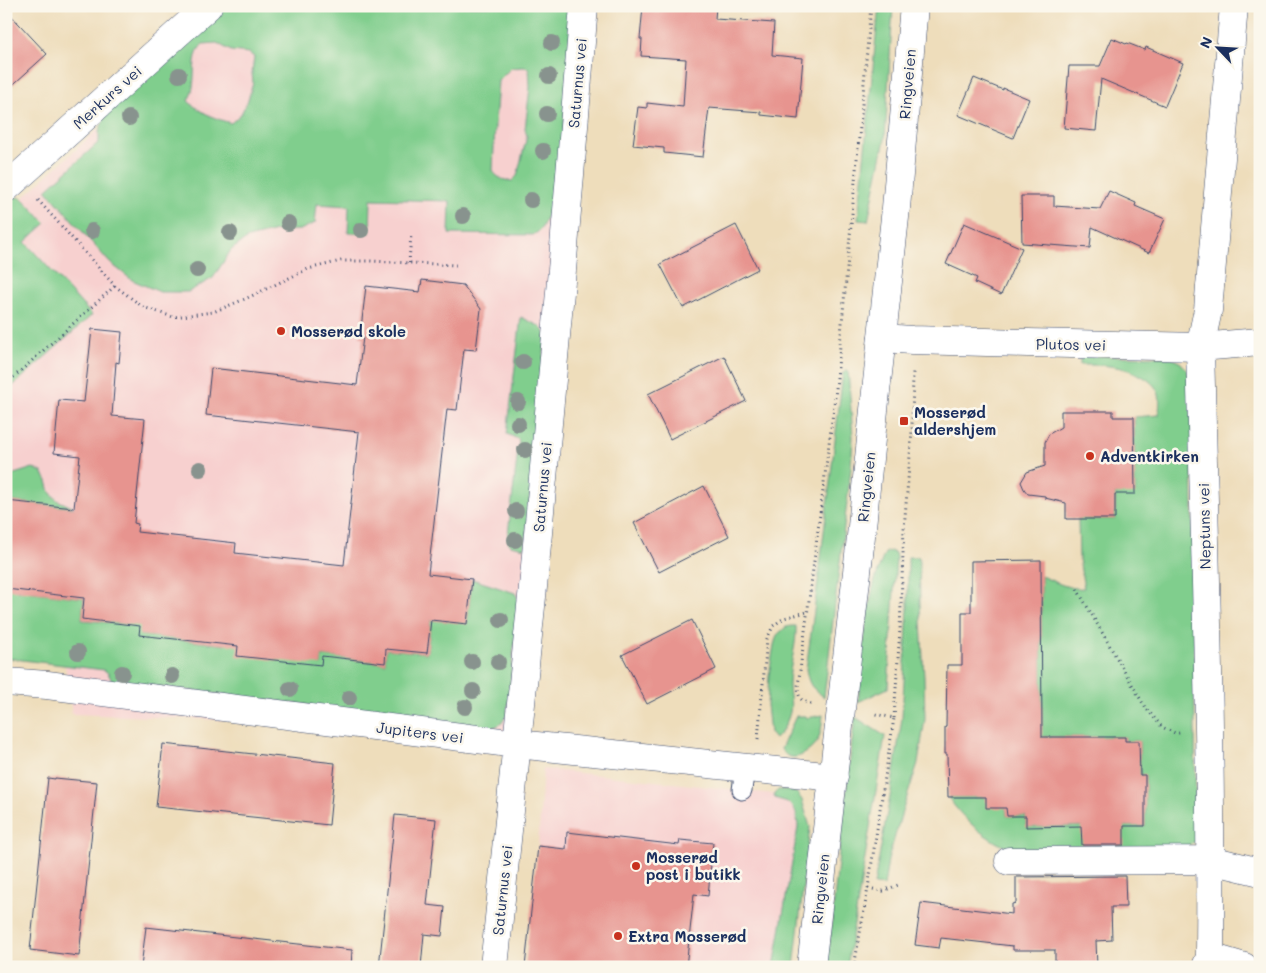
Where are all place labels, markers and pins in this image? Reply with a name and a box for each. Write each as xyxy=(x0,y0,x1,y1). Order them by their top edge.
place label: Mosserød skole xyxy=(291,321,406,341)
marker: Mosserød skole xyxy=(275,325,287,337)
place label: Mosserød aldershjem xyxy=(914,402,996,439)
marker: Mosserød aldershjem xyxy=(898,415,910,427)
place label: Adventkirken xyxy=(1100,446,1199,466)
marker: Adventkirken xyxy=(1084,450,1096,462)
place label: Mosserød post i butikk xyxy=(646,847,741,884)
marker: Mosserød post i butikk xyxy=(630,860,642,872)
place label: Extra Mosserød xyxy=(628,926,747,946)
marker: Extra Mosserød xyxy=(612,930,624,942)

